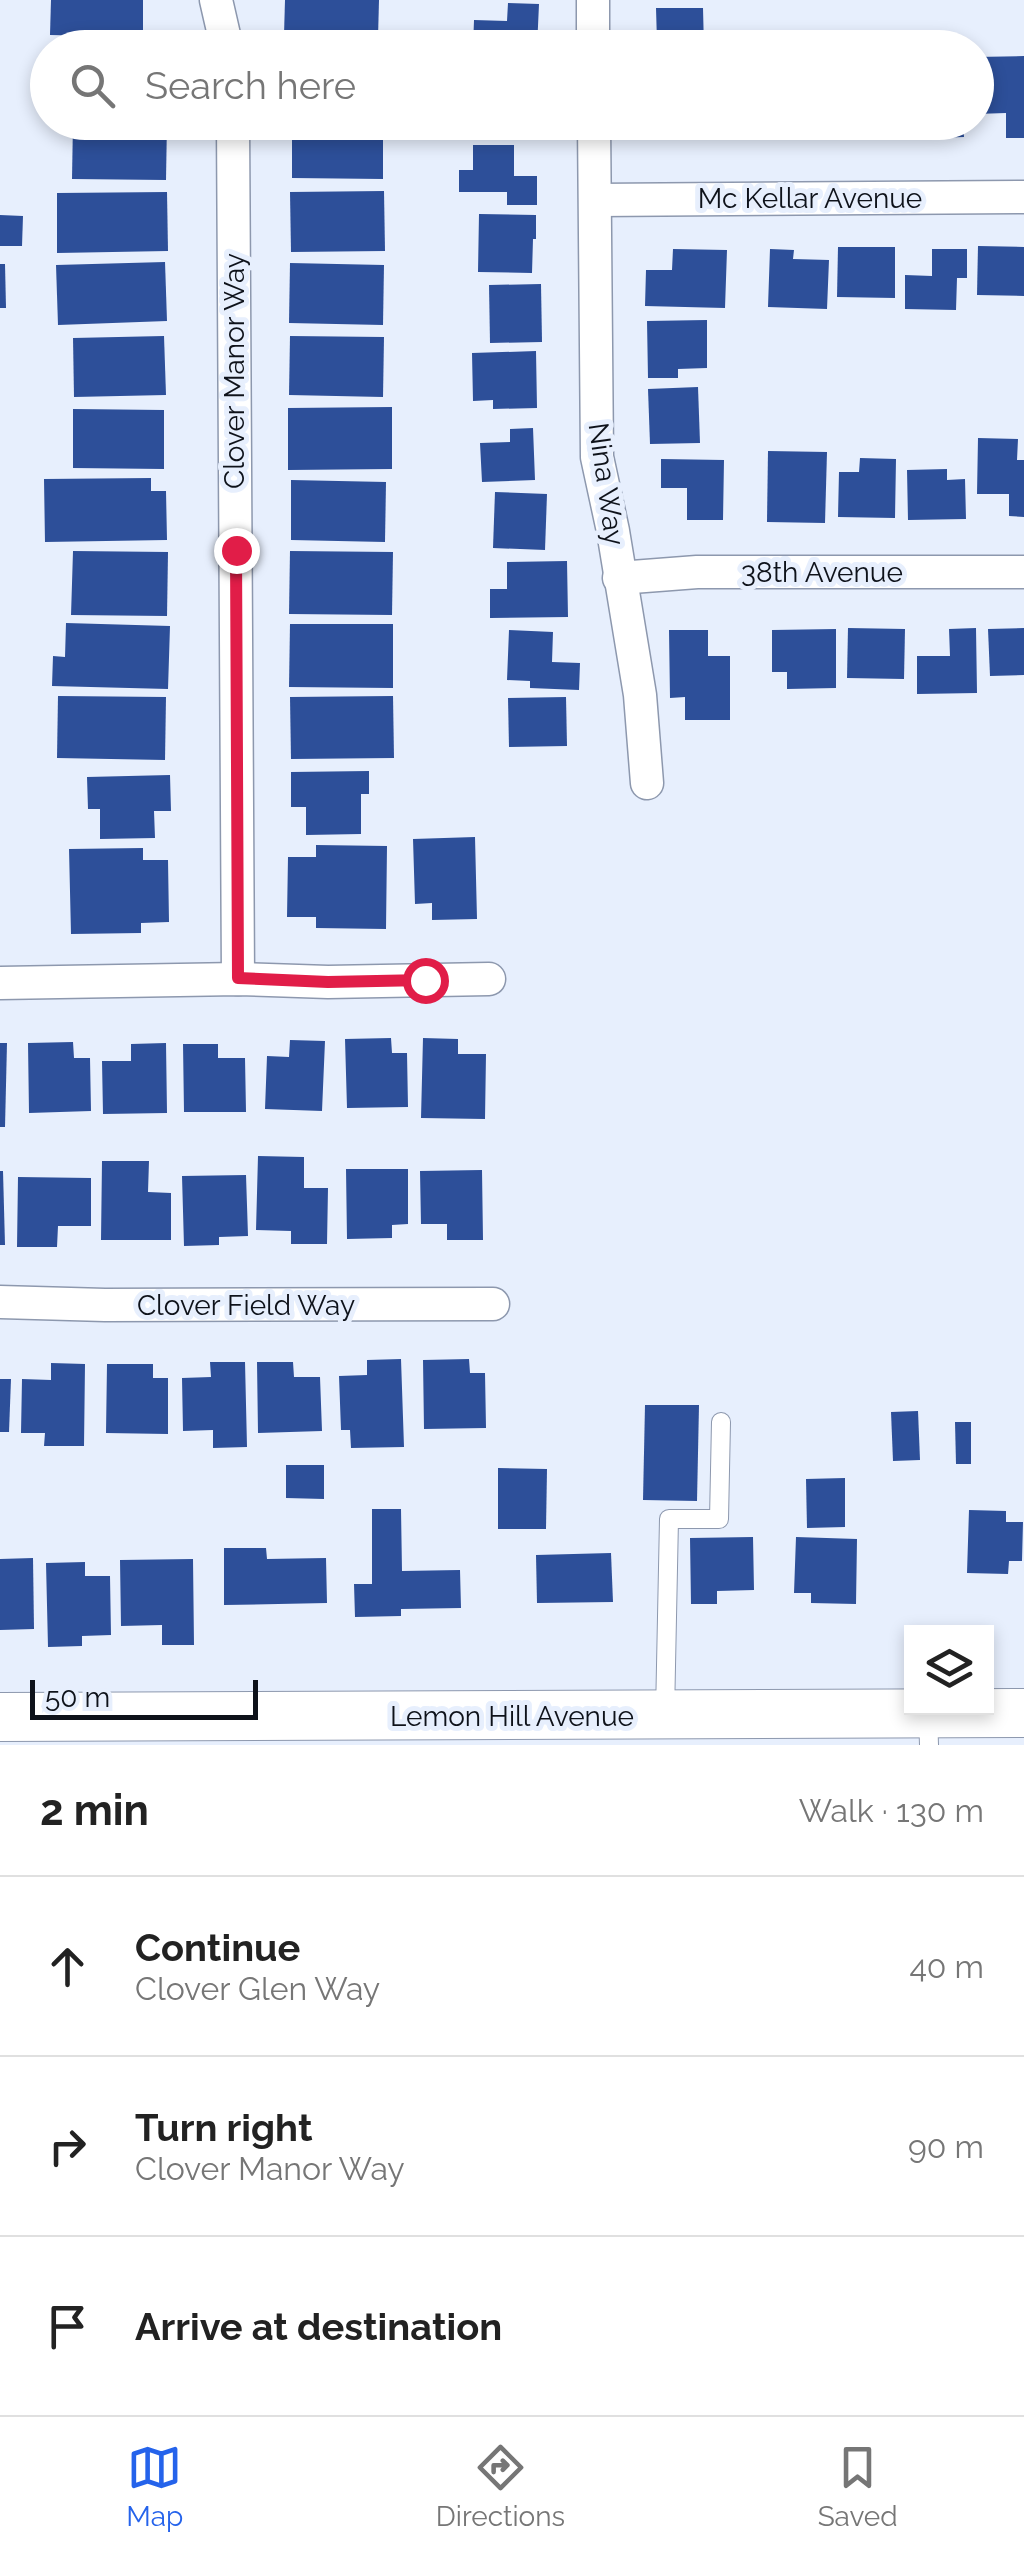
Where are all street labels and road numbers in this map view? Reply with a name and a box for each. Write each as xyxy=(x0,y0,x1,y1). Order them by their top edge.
street label: Mc Kellar Avenue xyxy=(698,182,922,215)
street label: Clover Manor Way xyxy=(218,253,251,489)
street label: Nina Way xyxy=(582,421,631,547)
street label: 38th Avenue xyxy=(741,556,903,589)
street label: Clover Field Way xyxy=(137,1289,355,1322)
street label: Lemon Hill Avenue xyxy=(390,1700,634,1733)

